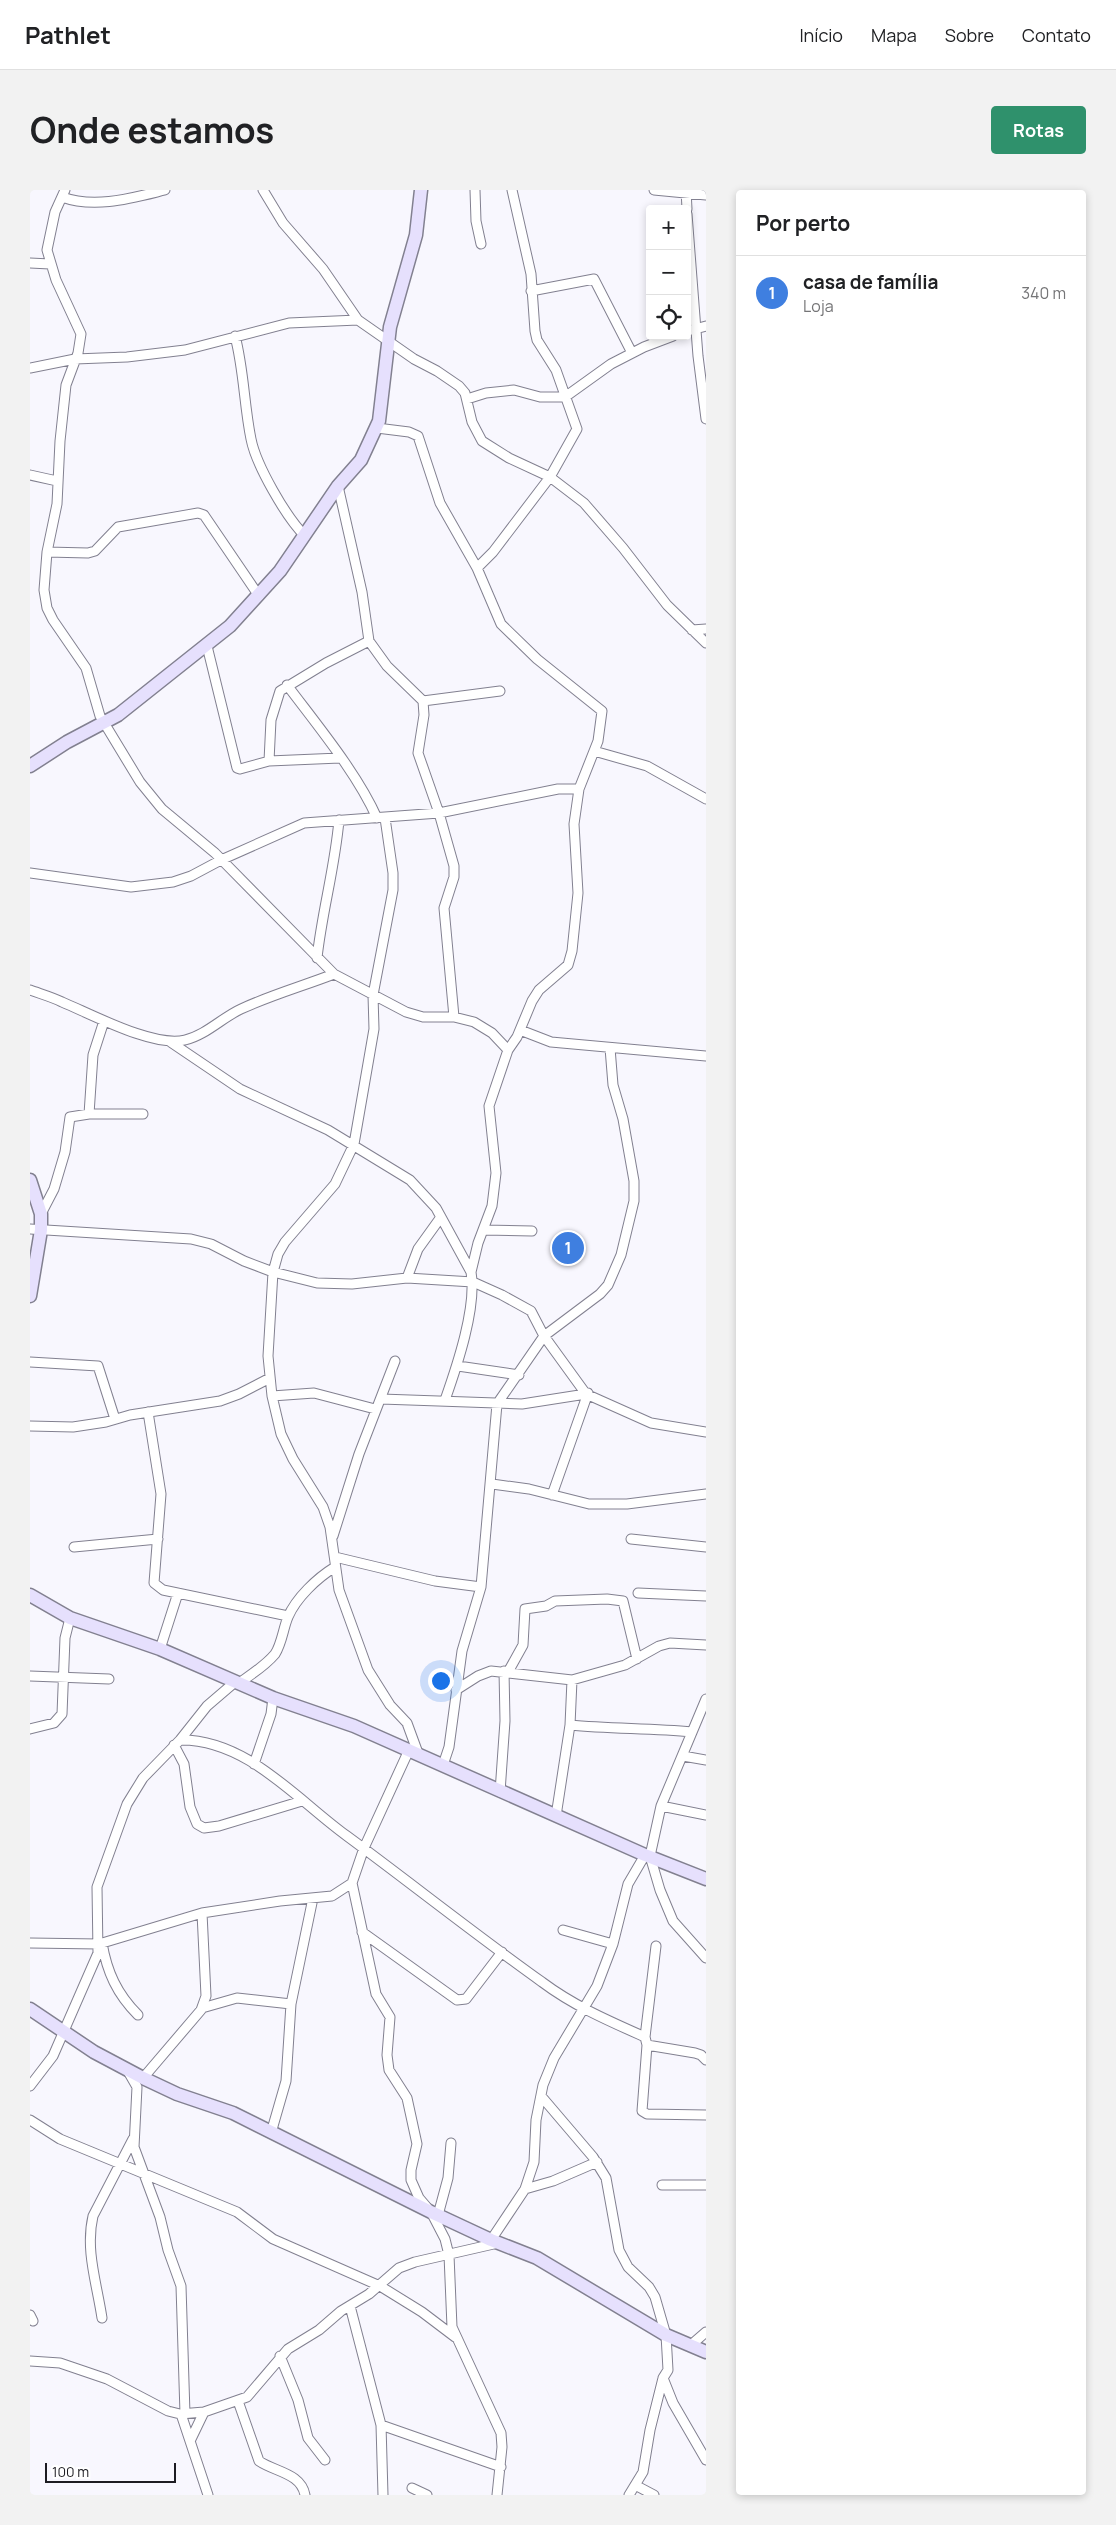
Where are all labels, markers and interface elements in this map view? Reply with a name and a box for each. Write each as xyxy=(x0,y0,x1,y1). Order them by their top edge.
text: Pathlet xyxy=(25,18,111,51)
text: Início xyxy=(799,23,843,47)
text: Mapa xyxy=(871,23,917,47)
text: Sobre xyxy=(945,23,994,47)
text: Contato xyxy=(1022,23,1091,47)
text: Onde estamos xyxy=(30,106,274,154)
button: Rotas xyxy=(991,106,1086,154)
map controls xyxy=(646,205,691,340)
button: + xyxy=(646,205,691,250)
text: Por perto xyxy=(756,209,850,237)
button: − xyxy=(646,250,691,295)
text: casa de família xyxy=(803,269,939,295)
text: 1 xyxy=(768,282,776,304)
text: 340 m xyxy=(1021,282,1066,304)
button: locate xyxy=(646,295,691,340)
text: Loja xyxy=(803,295,834,317)
pin: 1 xyxy=(552,1229,584,1267)
your location xyxy=(428,1668,454,1694)
scale bar xyxy=(45,2460,176,2483)
text: 100 m xyxy=(52,2462,89,2481)

